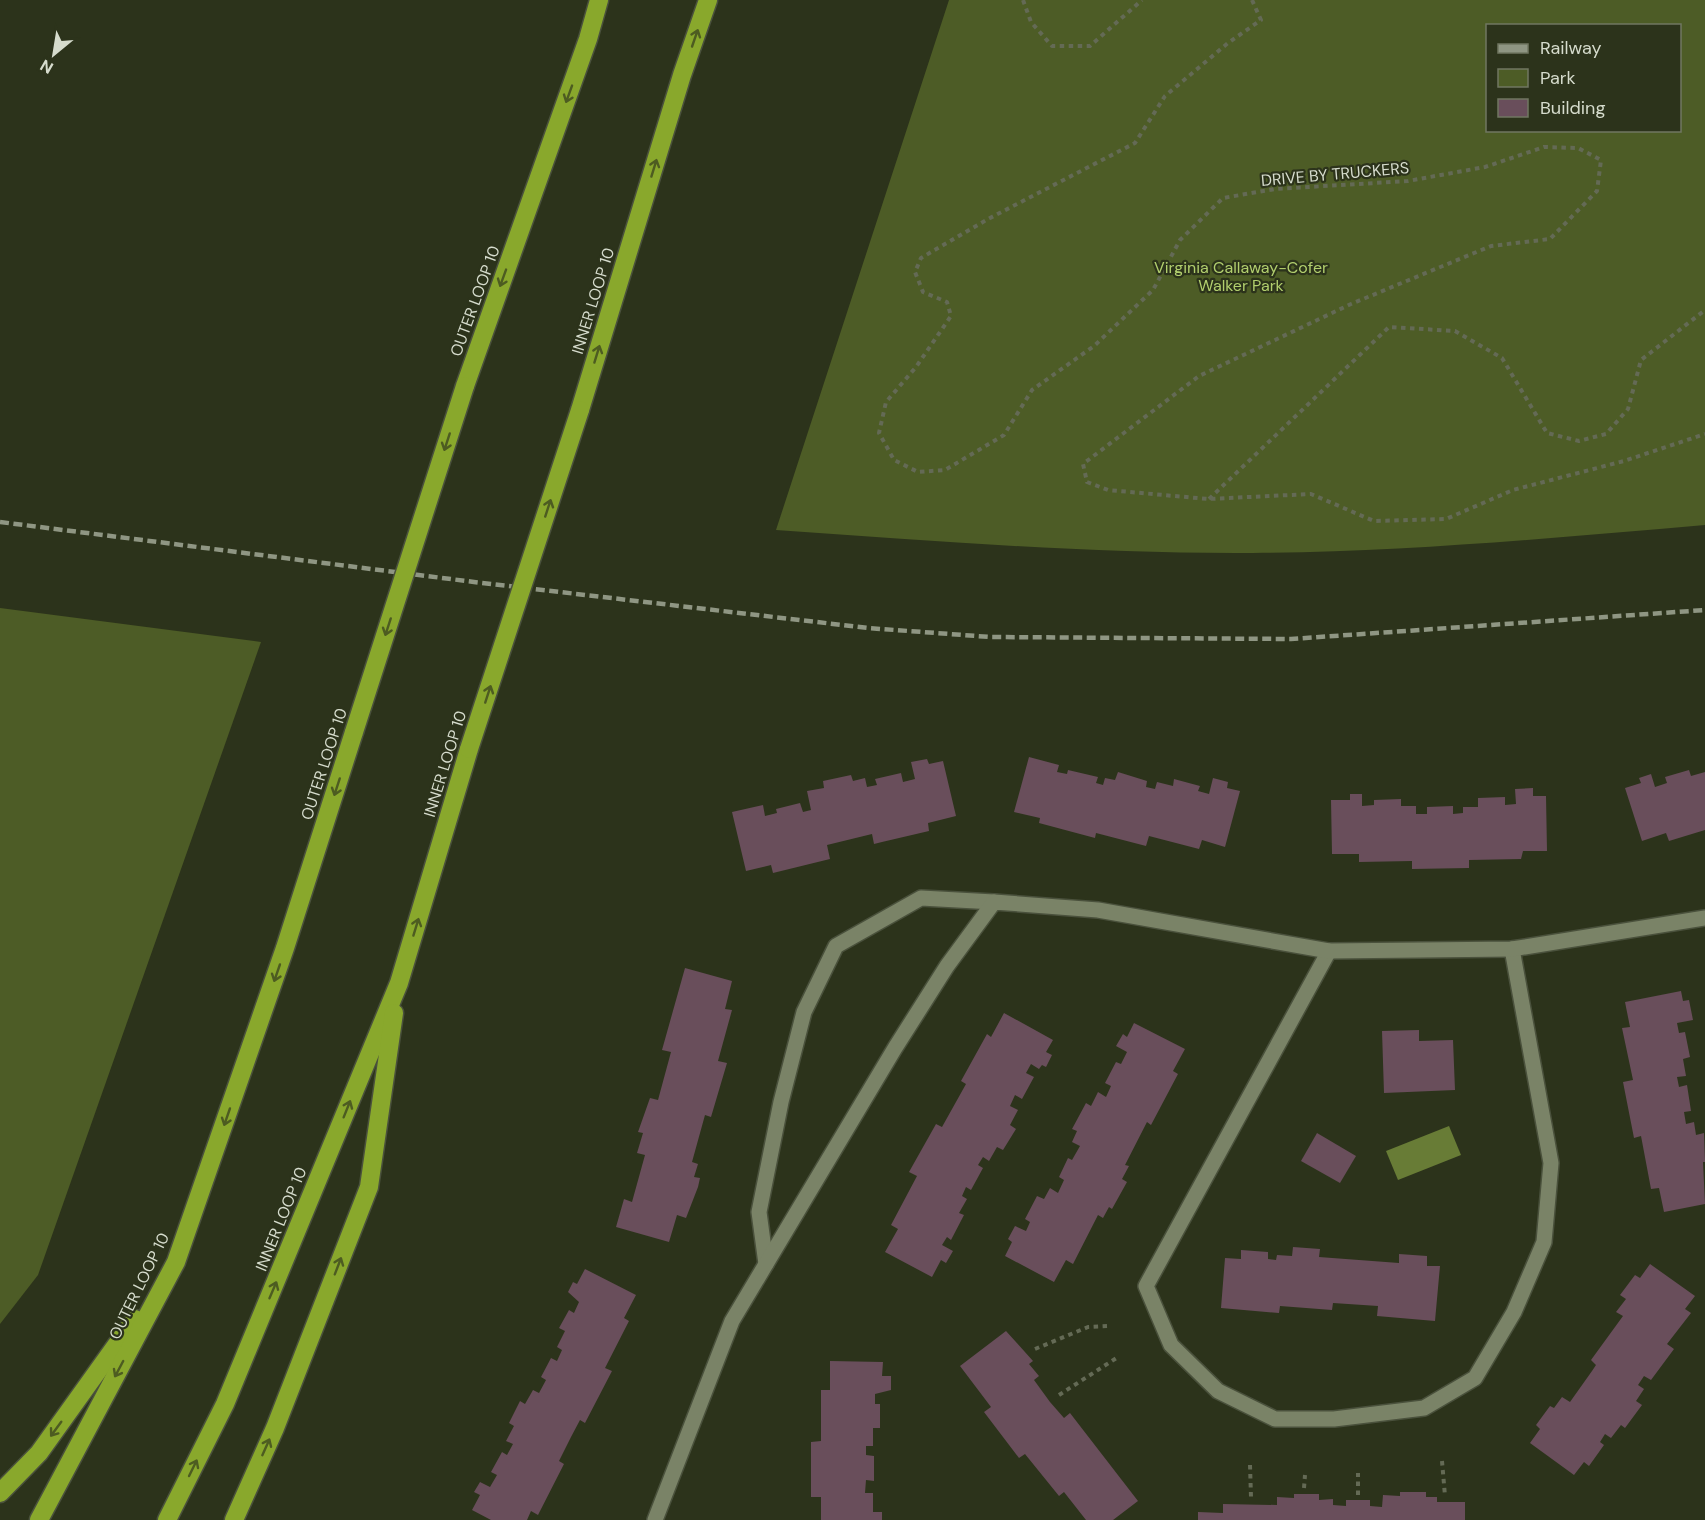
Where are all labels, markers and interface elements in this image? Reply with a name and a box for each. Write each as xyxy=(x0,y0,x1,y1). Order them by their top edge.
north arrow xyxy=(24,24,84,84)
legend xyxy=(1486,24,1681,132)
one-way arrow xyxy=(690,29,701,48)
text: Railway xyxy=(1540,36,1602,60)
text: N xyxy=(36,55,57,79)
text: Park xyxy=(1540,66,1576,90)
one-way arrow xyxy=(562,84,573,103)
text: Building xyxy=(1540,96,1605,120)
street label: DRIVE BY TRUCKERS xyxy=(1260,157,1410,191)
one-way arrow xyxy=(649,159,660,178)
street label: OUTER LOOP 10 xyxy=(445,243,505,359)
street label: INNER LOOP 10 xyxy=(567,245,619,357)
park label: Virginia Callaway-Cofer Walker Park xyxy=(1154,257,1328,296)
one-way arrow xyxy=(497,268,508,287)
one-way arrow xyxy=(592,345,603,364)
one-way arrow xyxy=(441,432,452,451)
one-way arrow xyxy=(543,499,554,518)
one-way arrow xyxy=(382,617,393,636)
one-way arrow xyxy=(483,685,494,704)
street label: OUTER LOOP 10 xyxy=(296,705,352,823)
street label: INNER LOOP 10 xyxy=(419,708,471,820)
one-way arrow xyxy=(330,777,341,796)
one-way arrow xyxy=(411,918,422,937)
one-way arrow xyxy=(270,963,281,982)
one-way arrow xyxy=(342,1101,353,1119)
one-way arrow xyxy=(220,1107,231,1126)
street label: INNER LOOP 10 xyxy=(251,1164,311,1274)
street label: OUTER LOOP 10 xyxy=(104,1229,174,1343)
one-way arrow xyxy=(333,1257,344,1276)
one-way arrow xyxy=(268,1281,279,1299)
one-way arrow xyxy=(113,1360,125,1377)
one-way arrow xyxy=(50,1420,63,1436)
one-way arrow xyxy=(261,1439,272,1457)
one-way arrow xyxy=(188,1459,200,1477)

